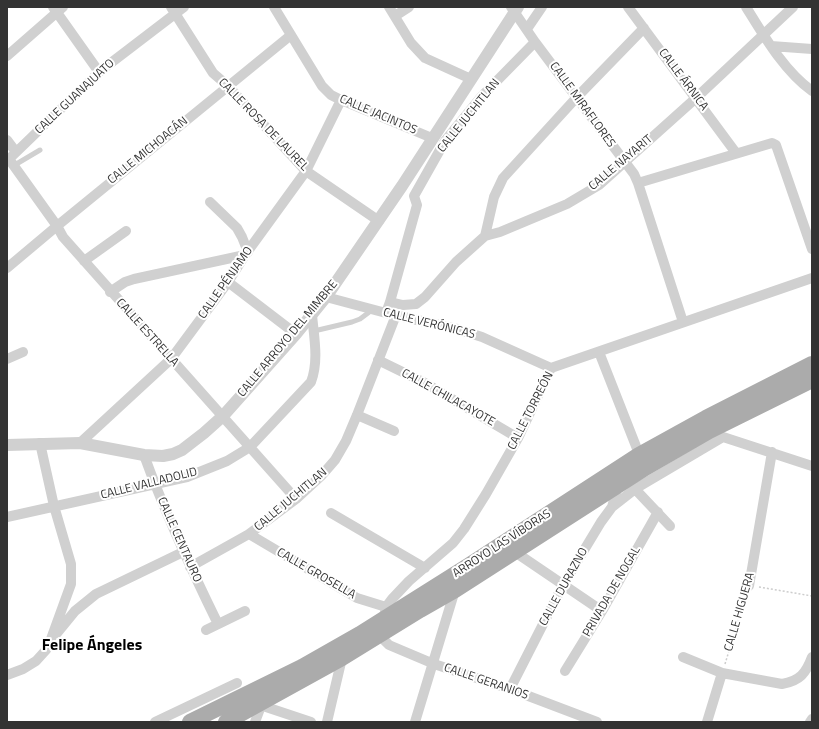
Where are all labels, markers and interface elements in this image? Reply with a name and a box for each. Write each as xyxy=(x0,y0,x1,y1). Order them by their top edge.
street label: CALLE ÁRNICA xyxy=(655,46,711,114)
street label: CALLE GUANAJUATO xyxy=(32,56,118,138)
street label: CALLE MIRAFLORES xyxy=(546,59,618,151)
street label: CALLE ROSA DE LAUREL xyxy=(215,76,311,174)
street label: CALLE JUCHITLAN xyxy=(435,76,503,156)
street label: CALLE JACINTOS xyxy=(337,92,419,138)
street label: CALLE MICHOACÁN xyxy=(105,114,191,188)
street label: CALLE NAYARIT xyxy=(586,132,656,194)
street label: CALLE PÉNJAMO xyxy=(196,244,256,322)
street label: CALLE ARROYO DEL MIMBRE xyxy=(235,278,341,400)
street label: CALLE ESTRELLA xyxy=(113,296,181,370)
street label: CALLE VERÓNICAS xyxy=(381,306,477,342)
street label: CALLE CHILACAYOTE xyxy=(399,366,497,430)
street label: CALLE TORREÓN xyxy=(505,370,557,452)
street label: CALLE VALLADOLID xyxy=(99,465,199,503)
street label: CALLE JUCHITLAN xyxy=(252,465,330,535)
street label: CALLE CENTAURO xyxy=(154,495,204,585)
street label: ARROYO LAS VÍBORAS xyxy=(450,507,554,581)
street label: PRIVADA DE NOGAL xyxy=(580,544,644,640)
street label: CALLE GROSELLA xyxy=(274,546,358,602)
street label: CALLE DURAZNO xyxy=(537,546,591,628)
street label: CALLE HIGUERA xyxy=(722,571,758,653)
district label: Felipe Ángeles xyxy=(42,636,142,656)
street label: CALLE GERANIOS xyxy=(442,661,530,703)

